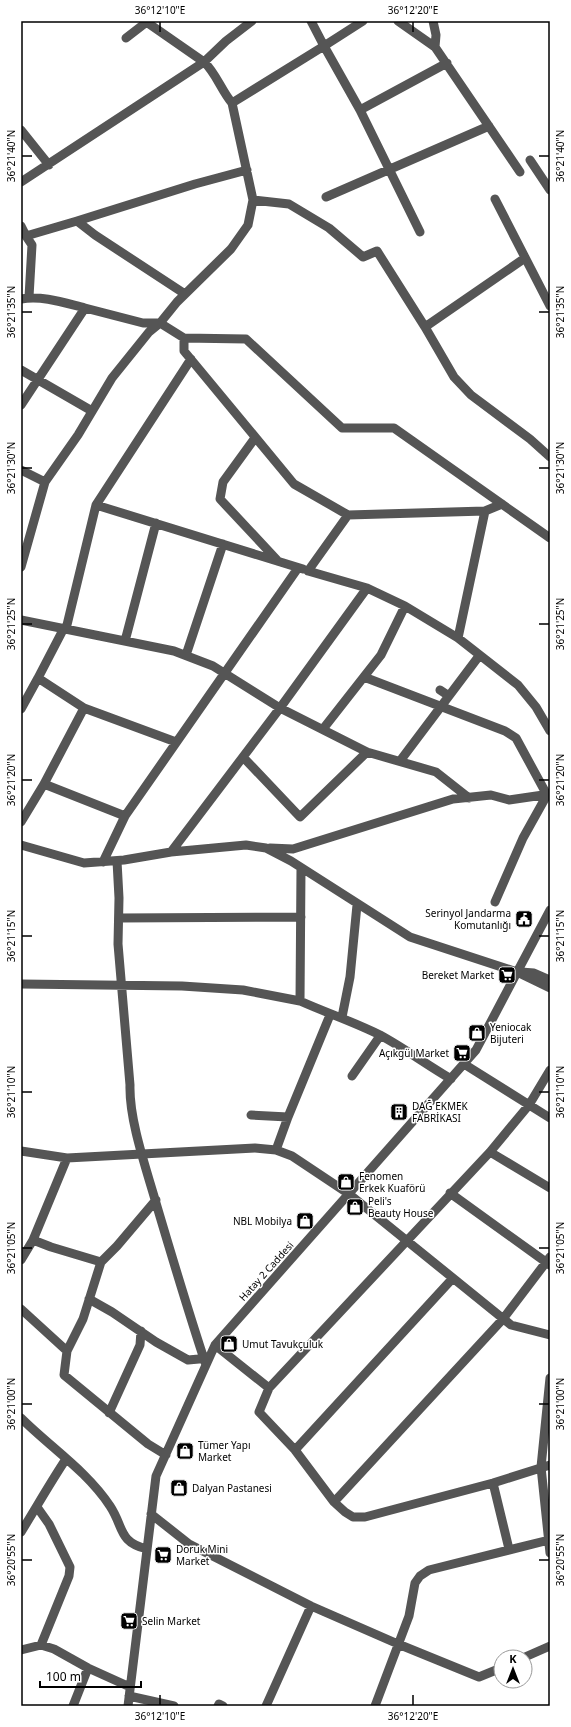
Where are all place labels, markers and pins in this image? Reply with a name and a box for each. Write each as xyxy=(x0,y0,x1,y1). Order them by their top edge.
place label: Serinyol Jandarma Komutanlığı xyxy=(425,906,511,932)
public building icon: Serinyol Jandarma Komutanlığı xyxy=(514,909,534,929)
supermarket icon: Bereket Market xyxy=(497,965,517,985)
place label: Bereket Market xyxy=(422,968,494,982)
place label: Yeniocak Bijuteri xyxy=(490,1020,532,1046)
shop icon: Yeniocak Bijuteri xyxy=(467,1023,487,1043)
supermarket icon: Açıkgül Market xyxy=(452,1043,472,1063)
place label: Açıkgül Market xyxy=(379,1046,449,1060)
place label: DAĞ EKMEK FABRİKASI xyxy=(412,1099,469,1125)
building icon: DAĞ EKMEK FABRİKASI xyxy=(389,1102,409,1122)
place label: Fenomen Erkek Kuaförü xyxy=(359,1169,425,1195)
shop icon: Fenomen Erkek Kuaförü xyxy=(336,1172,356,1192)
place label: Peli's Beauty House xyxy=(368,1194,434,1220)
shop icon: Peli's Beauty House xyxy=(345,1197,365,1217)
shop icon: NBL Mobilya xyxy=(295,1211,315,1231)
place label: NBL Mobilya xyxy=(233,1214,292,1228)
shop icon: Umut Tavukçuluk xyxy=(219,1334,239,1354)
place label: Umut Tavukçuluk xyxy=(242,1337,324,1351)
place label: Tümer Yapı Market xyxy=(198,1438,250,1464)
shop icon: Tümer Yapı Market xyxy=(175,1441,195,1461)
shop icon: Dalyan Pastanesi xyxy=(169,1478,189,1498)
place label: Dalyan Pastanesi xyxy=(192,1481,272,1495)
place label: Doruk Mini Market xyxy=(176,1542,228,1568)
supermarket icon: Doruk Mini Market xyxy=(153,1545,173,1565)
supermarket icon: Selin Market xyxy=(119,1611,139,1631)
place label: Selin Market xyxy=(142,1614,201,1628)

